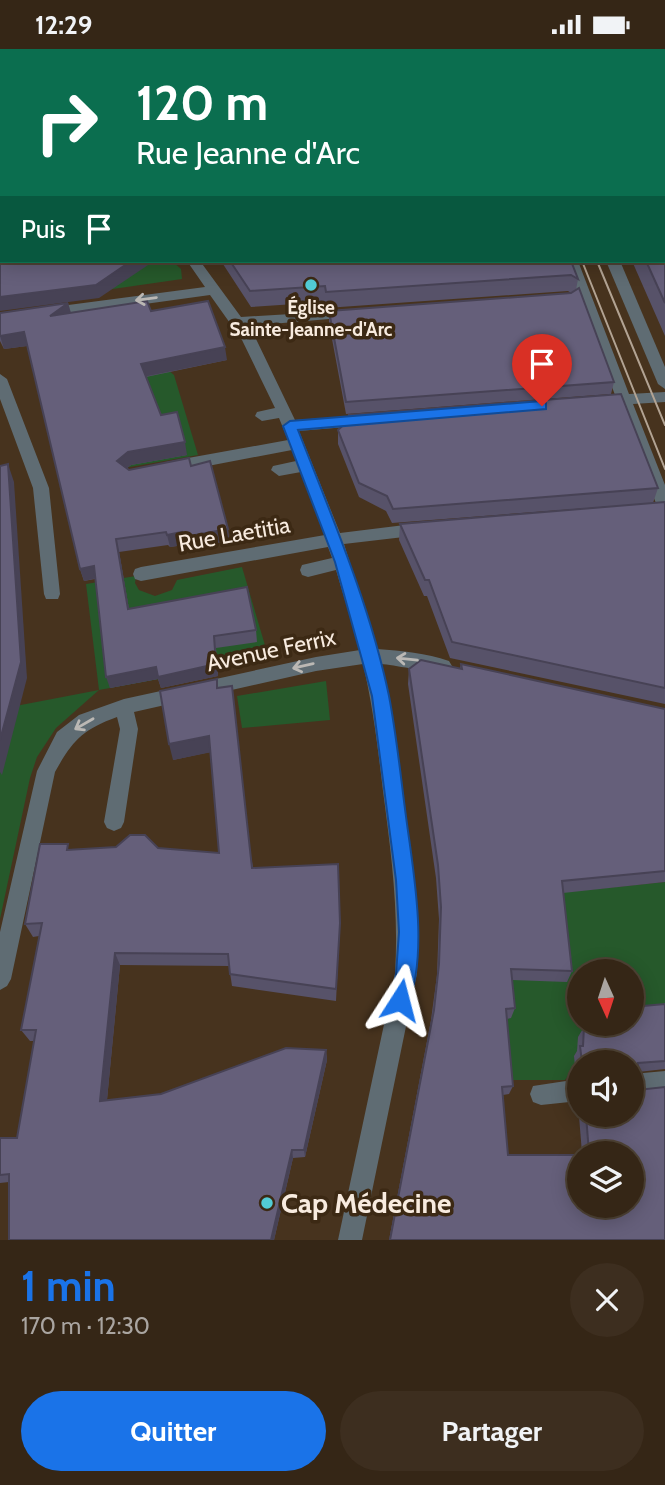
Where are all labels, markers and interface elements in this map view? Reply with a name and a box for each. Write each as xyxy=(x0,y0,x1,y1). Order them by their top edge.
text: 12:29 xyxy=(35,9,93,41)
text: 120 m xyxy=(136,73,268,132)
icon: right xyxy=(21,77,112,168)
text: Rue Jeanne d'Arc xyxy=(136,133,360,172)
icon: arrive xyxy=(80,210,118,248)
text: Puis xyxy=(21,213,66,245)
marker: Église Sainte-Jeanne-d'Arc xyxy=(303,277,319,293)
one-way arrow xyxy=(135,292,158,305)
place label: Église Sainte-Jeanne-d'Arc xyxy=(230,295,393,341)
pin xyxy=(512,334,572,406)
icon: arrive xyxy=(523,345,561,383)
street label: Rue Laetitia xyxy=(176,510,292,558)
street label: Avenue Ferrix xyxy=(204,623,338,677)
one-way arrow xyxy=(396,652,419,665)
one-way arrow xyxy=(292,660,315,674)
one-way arrow xyxy=(74,717,94,731)
north arrow xyxy=(567,959,644,1036)
map controls xyxy=(567,959,644,1218)
position arrow xyxy=(363,963,437,1037)
button: sound xyxy=(567,1050,644,1127)
button: layers xyxy=(567,1141,644,1218)
place label: Cap Médecine xyxy=(281,1186,451,1220)
marker: Cap Médecine xyxy=(259,1195,275,1211)
text: 1 min xyxy=(21,1260,116,1312)
button: close xyxy=(570,1263,644,1337)
text: 170 m · 12:30 xyxy=(21,1312,150,1340)
button: Quitter xyxy=(21,1391,326,1471)
button: Partager xyxy=(340,1391,644,1471)

